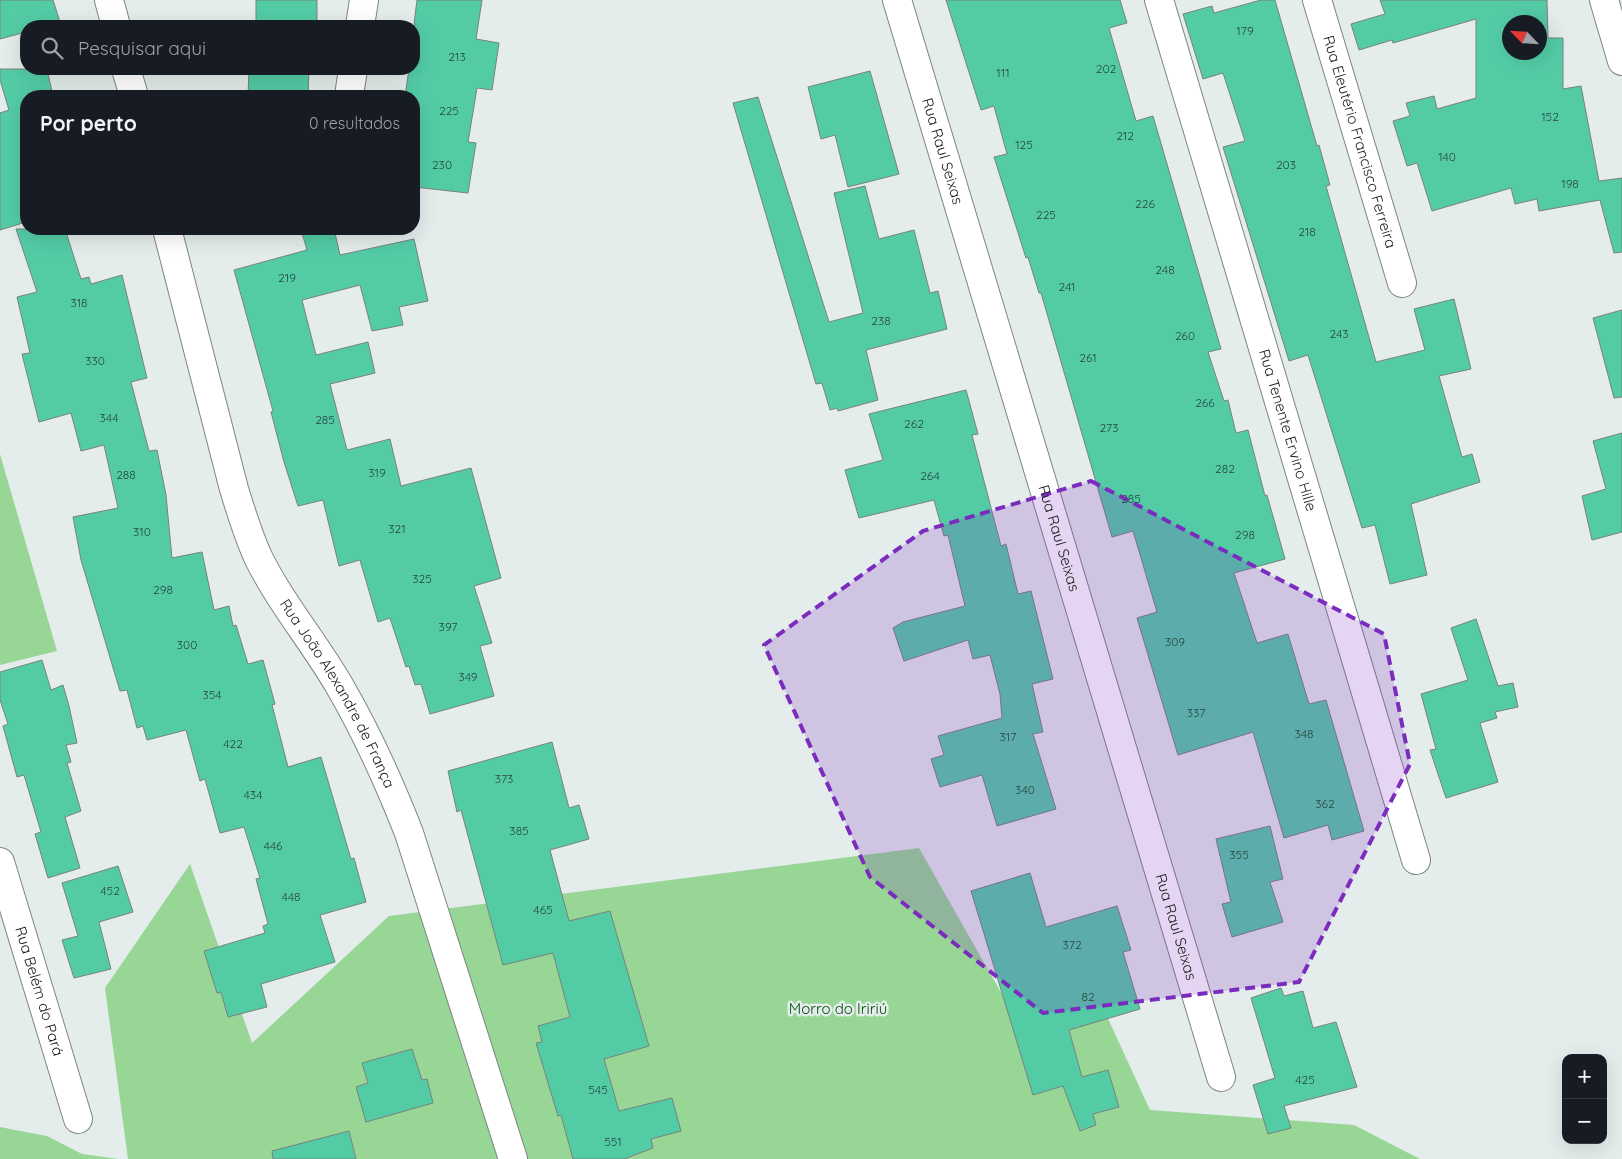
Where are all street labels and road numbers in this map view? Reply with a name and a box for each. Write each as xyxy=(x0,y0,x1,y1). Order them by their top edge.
street label: Rua Eleutério Francisco Ferreira xyxy=(1319,33,1401,250)
street label: Rua Raul Seixas xyxy=(918,96,968,207)
street label: Rua Tenente Ervino Hille xyxy=(1255,347,1321,513)
street label: Rua Raul Seixas xyxy=(1034,482,1084,594)
street label: Rua João Alexandre de França xyxy=(276,595,399,791)
street label: Rua Raul Seixas xyxy=(1151,871,1201,982)
street label: Rua Belém do Pará xyxy=(11,924,68,1058)

